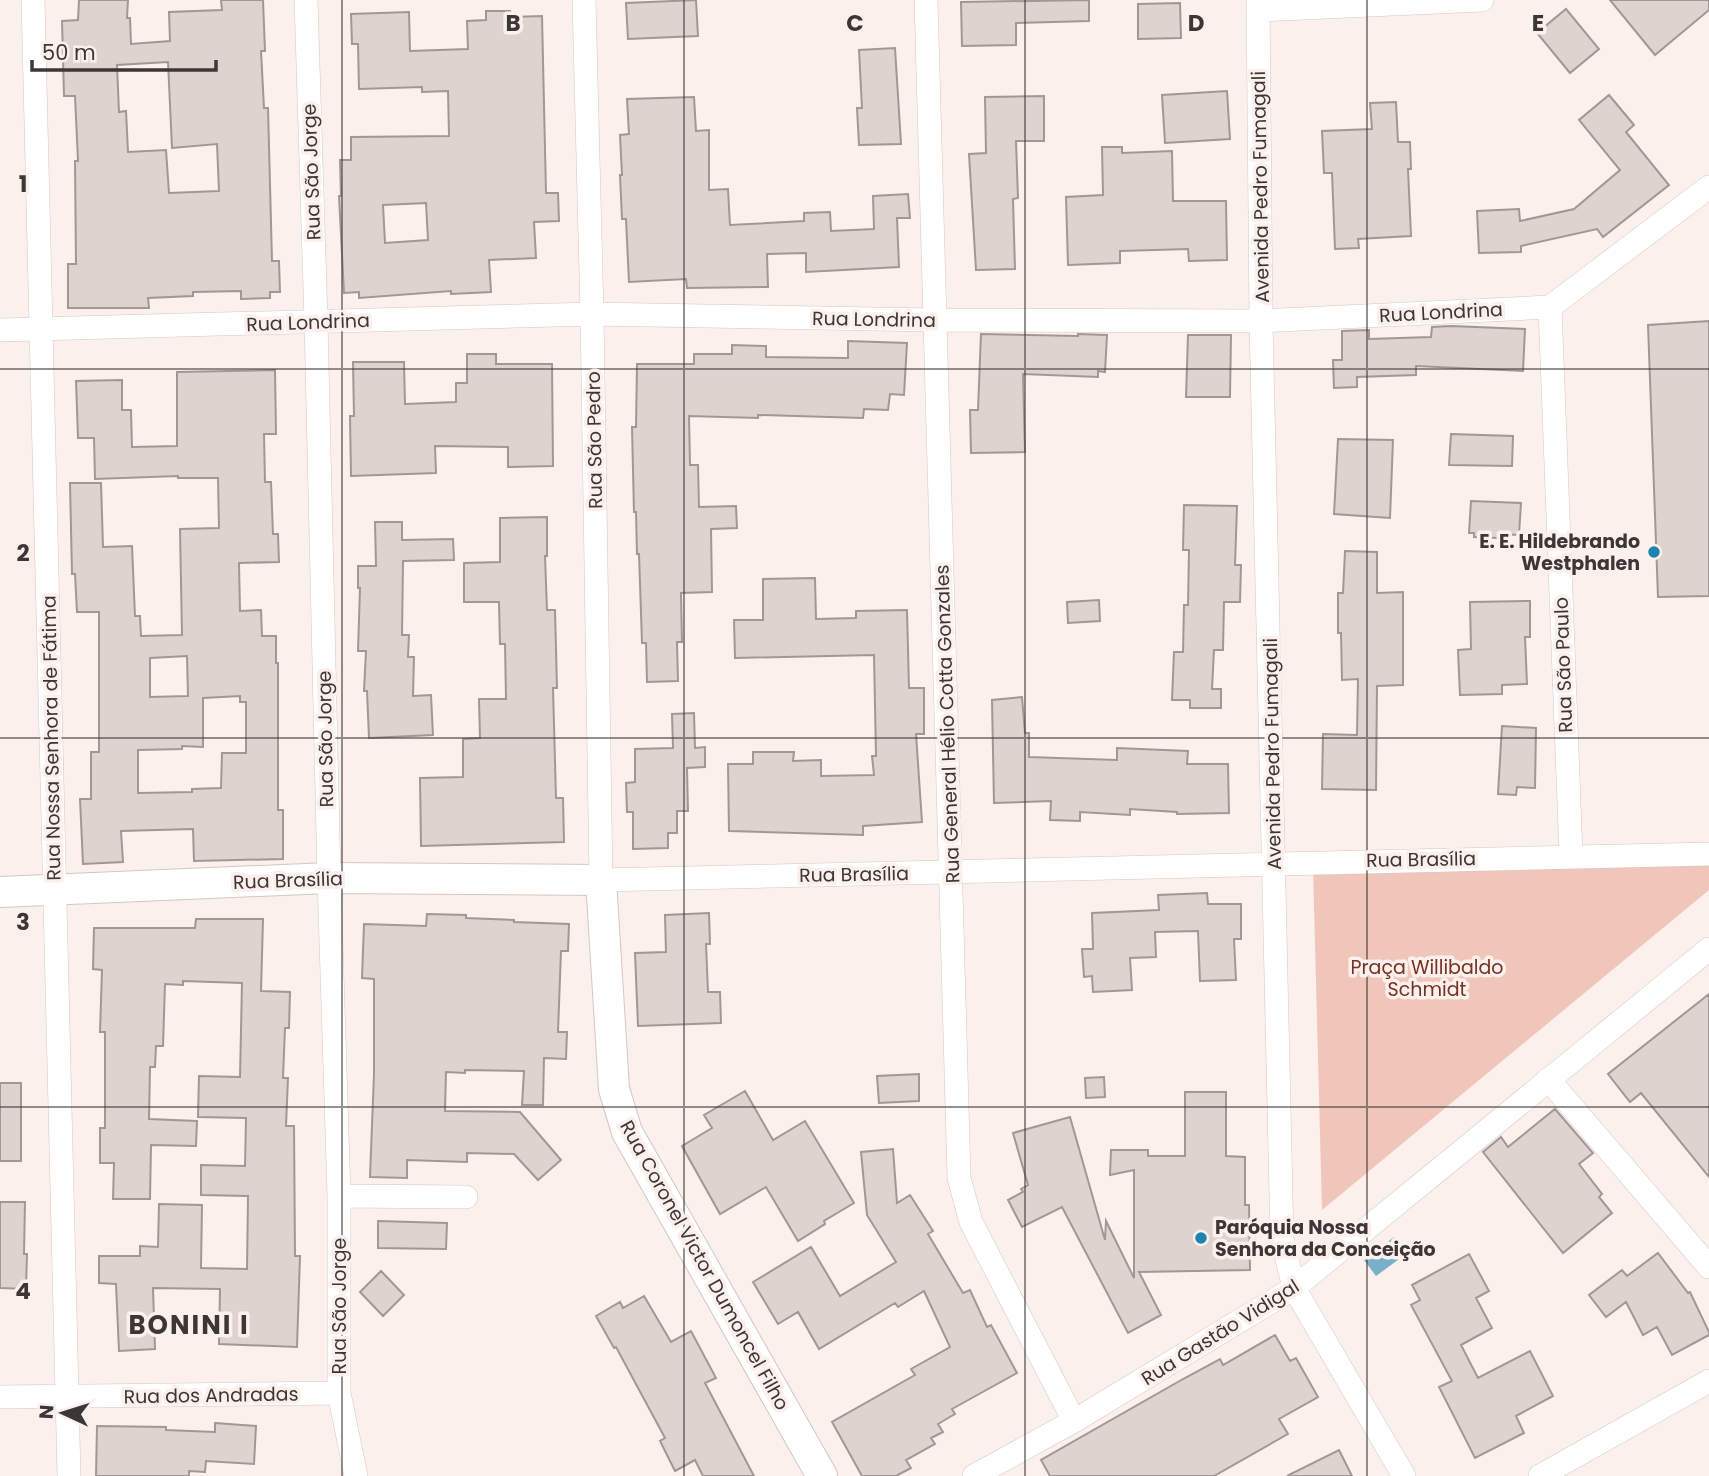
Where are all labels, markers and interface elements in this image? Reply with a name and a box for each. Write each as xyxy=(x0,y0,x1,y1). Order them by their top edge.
text: B xyxy=(505,7,521,39)
text: C xyxy=(846,7,864,39)
text: D xyxy=(1188,7,1204,39)
text: E xyxy=(1532,7,1544,39)
scale bar xyxy=(32,28,215,72)
text: 50 m xyxy=(42,38,96,67)
street label: Avenida Pedro Fumagali xyxy=(1245,71,1276,303)
street label: Rua São Jorge xyxy=(296,103,327,241)
text: 1 xyxy=(19,168,27,200)
street label: Rua Londrina xyxy=(1379,296,1504,329)
street label: Rua Londrina xyxy=(812,305,936,334)
street label: Rua Londrina xyxy=(246,307,370,338)
street label: Rua São Pedro xyxy=(580,371,609,509)
place label: E. E. Hildebrando Westphalen xyxy=(1479,528,1640,577)
text: 2 xyxy=(16,537,30,569)
marker: E. E. Hildebrando Westphalen xyxy=(1646,544,1662,560)
street label: Rua General Hélio Cotta Gonzales xyxy=(928,564,967,884)
street label: Rua Nossa Senhora de Fátima xyxy=(36,595,67,881)
street label: Rua São Paulo xyxy=(1548,597,1579,733)
street label: Avenida Pedro Fumagali xyxy=(1257,638,1288,870)
street label: Rua São Jorge xyxy=(311,670,340,808)
street label: Rua Brasília xyxy=(1366,845,1476,874)
street label: Rua Brasília xyxy=(799,860,909,889)
street label: Rua Brasília xyxy=(233,865,343,896)
text: 3 xyxy=(16,906,30,938)
park label: Praça Willibaldo Schmidt xyxy=(1351,954,1504,1003)
street label: Rua Coronel Victor Dumoncel Filho xyxy=(613,1115,796,1415)
place label: Paróquia Nossa Senhora da Conceição xyxy=(1215,1214,1436,1263)
marker: Paróquia Nossa Senhora da Conceição xyxy=(1193,1230,1209,1246)
street label: Rua São Jorge xyxy=(326,1238,353,1374)
street label: Rua Gastão Vidigal xyxy=(1136,1273,1304,1392)
text: 4 xyxy=(15,1275,31,1307)
district label: BONINI I xyxy=(128,1307,250,1343)
north arrow xyxy=(28,1378,98,1448)
street label: Rua dos Andradas xyxy=(123,1380,299,1411)
text: N xyxy=(33,1404,61,1420)

